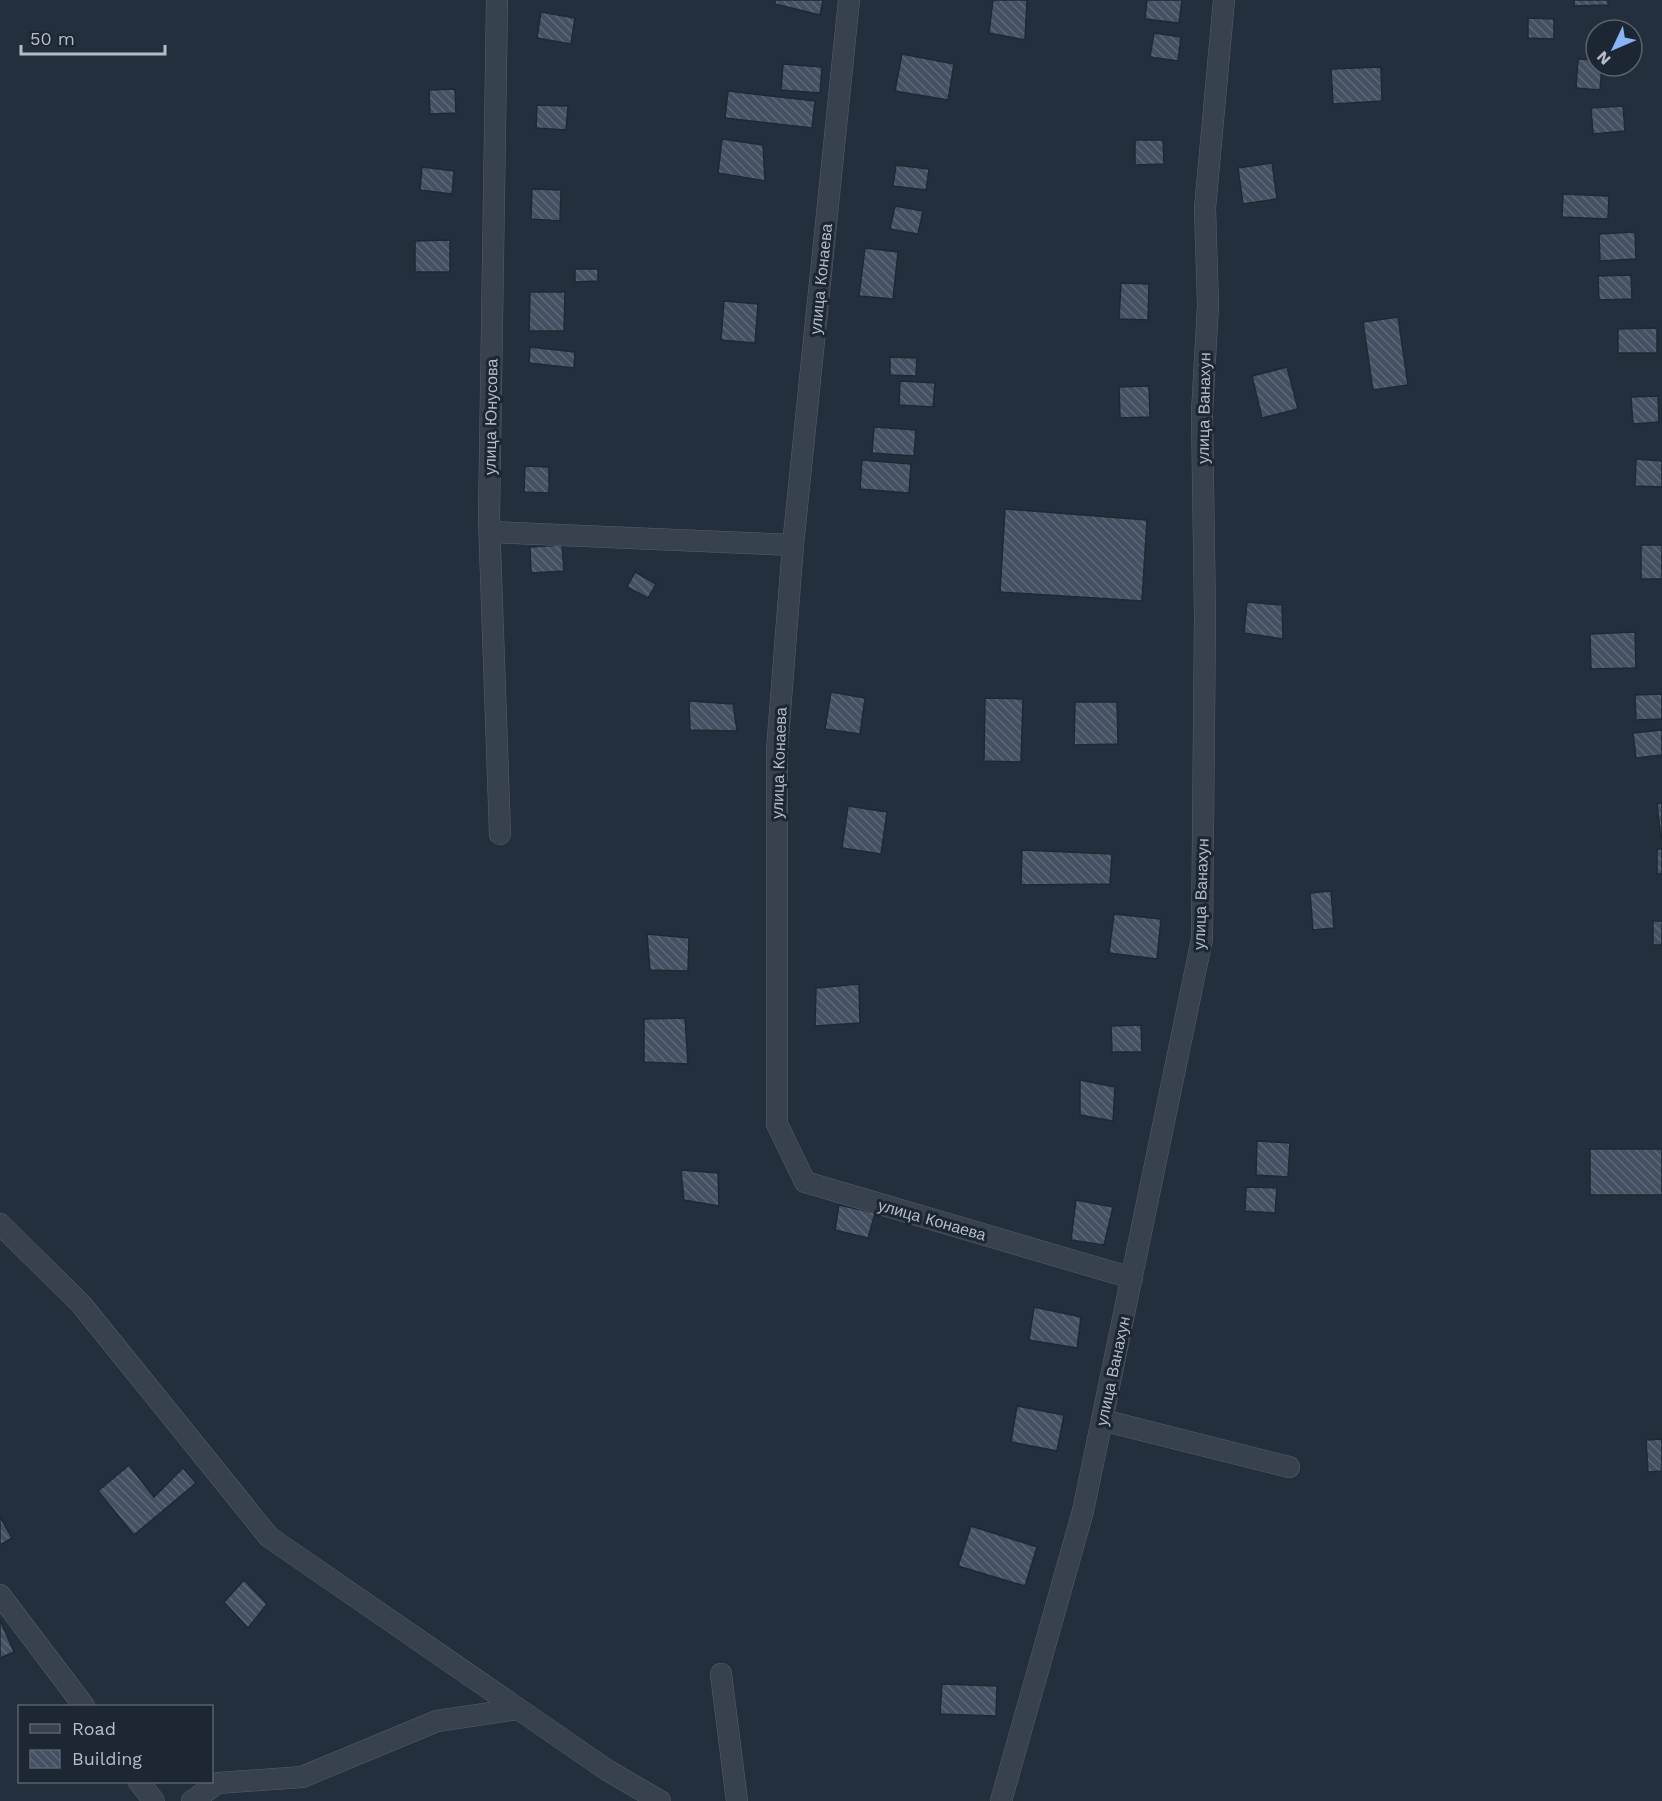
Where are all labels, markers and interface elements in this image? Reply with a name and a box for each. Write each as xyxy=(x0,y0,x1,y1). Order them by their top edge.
scale bar xyxy=(21,18,165,56)
north arrow xyxy=(1584,18,1644,78)
text: 50 m xyxy=(30,28,75,49)
text: N xyxy=(1593,47,1615,69)
street label: улица Конаева xyxy=(806,222,836,335)
street label: улица Ванахун xyxy=(1194,352,1214,464)
street label: улица Юнусова xyxy=(480,358,502,475)
street label: улица Конаева xyxy=(768,707,790,819)
street label: улица Ванахун xyxy=(1190,838,1212,950)
street label: улица Конаева xyxy=(876,1195,988,1245)
street label: улица Ванахун xyxy=(1092,1314,1134,1428)
legend xyxy=(18,1705,213,1783)
text: Road xyxy=(72,1718,116,1739)
text: Building xyxy=(72,1748,142,1769)

